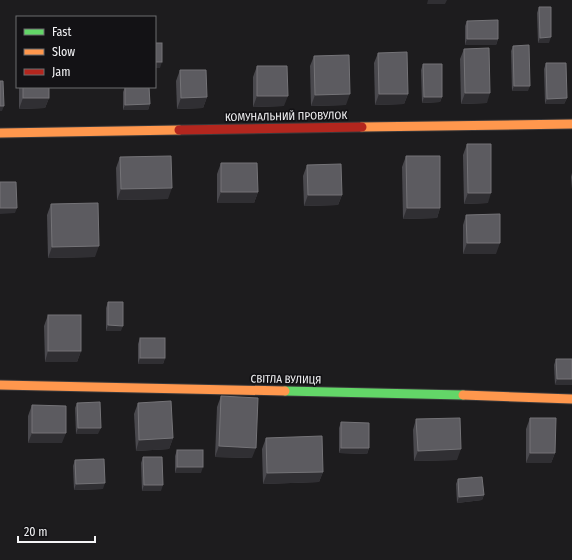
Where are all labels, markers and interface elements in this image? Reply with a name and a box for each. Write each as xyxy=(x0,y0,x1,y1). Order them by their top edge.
legend xyxy=(16,16,156,88)
text: Fast xyxy=(52,25,71,39)
text: Slow xyxy=(52,45,75,59)
text: Jam xyxy=(52,65,70,79)
street label: КОМУНАЛЬНИЙ ПРОВУЛОК xyxy=(225,109,347,124)
street label: СВІТЛА ВУЛИЦЯ xyxy=(251,372,321,387)
scale bar xyxy=(18,518,95,544)
text: 20 m xyxy=(24,525,48,539)

